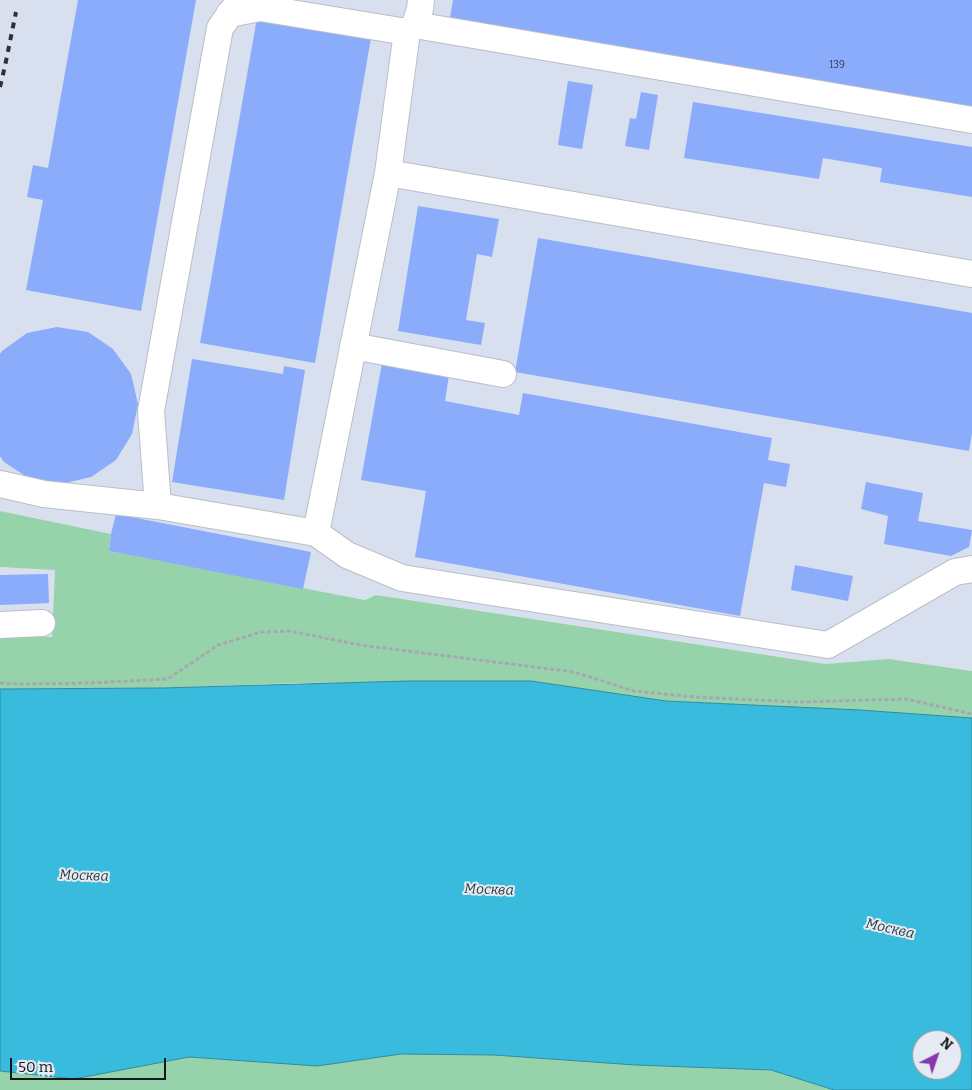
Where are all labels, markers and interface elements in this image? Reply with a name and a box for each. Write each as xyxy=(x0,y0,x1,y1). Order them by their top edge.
house number: 139 xyxy=(829,59,845,71)
water label: Москва xyxy=(59,867,109,885)
water label: Москва xyxy=(464,881,514,899)
water label: Москва xyxy=(864,915,916,943)
north arrow xyxy=(912,1030,962,1080)
text: N xyxy=(937,1034,956,1054)
scale bar xyxy=(12,1048,169,1080)
text: 50 m xyxy=(18,1058,53,1076)

